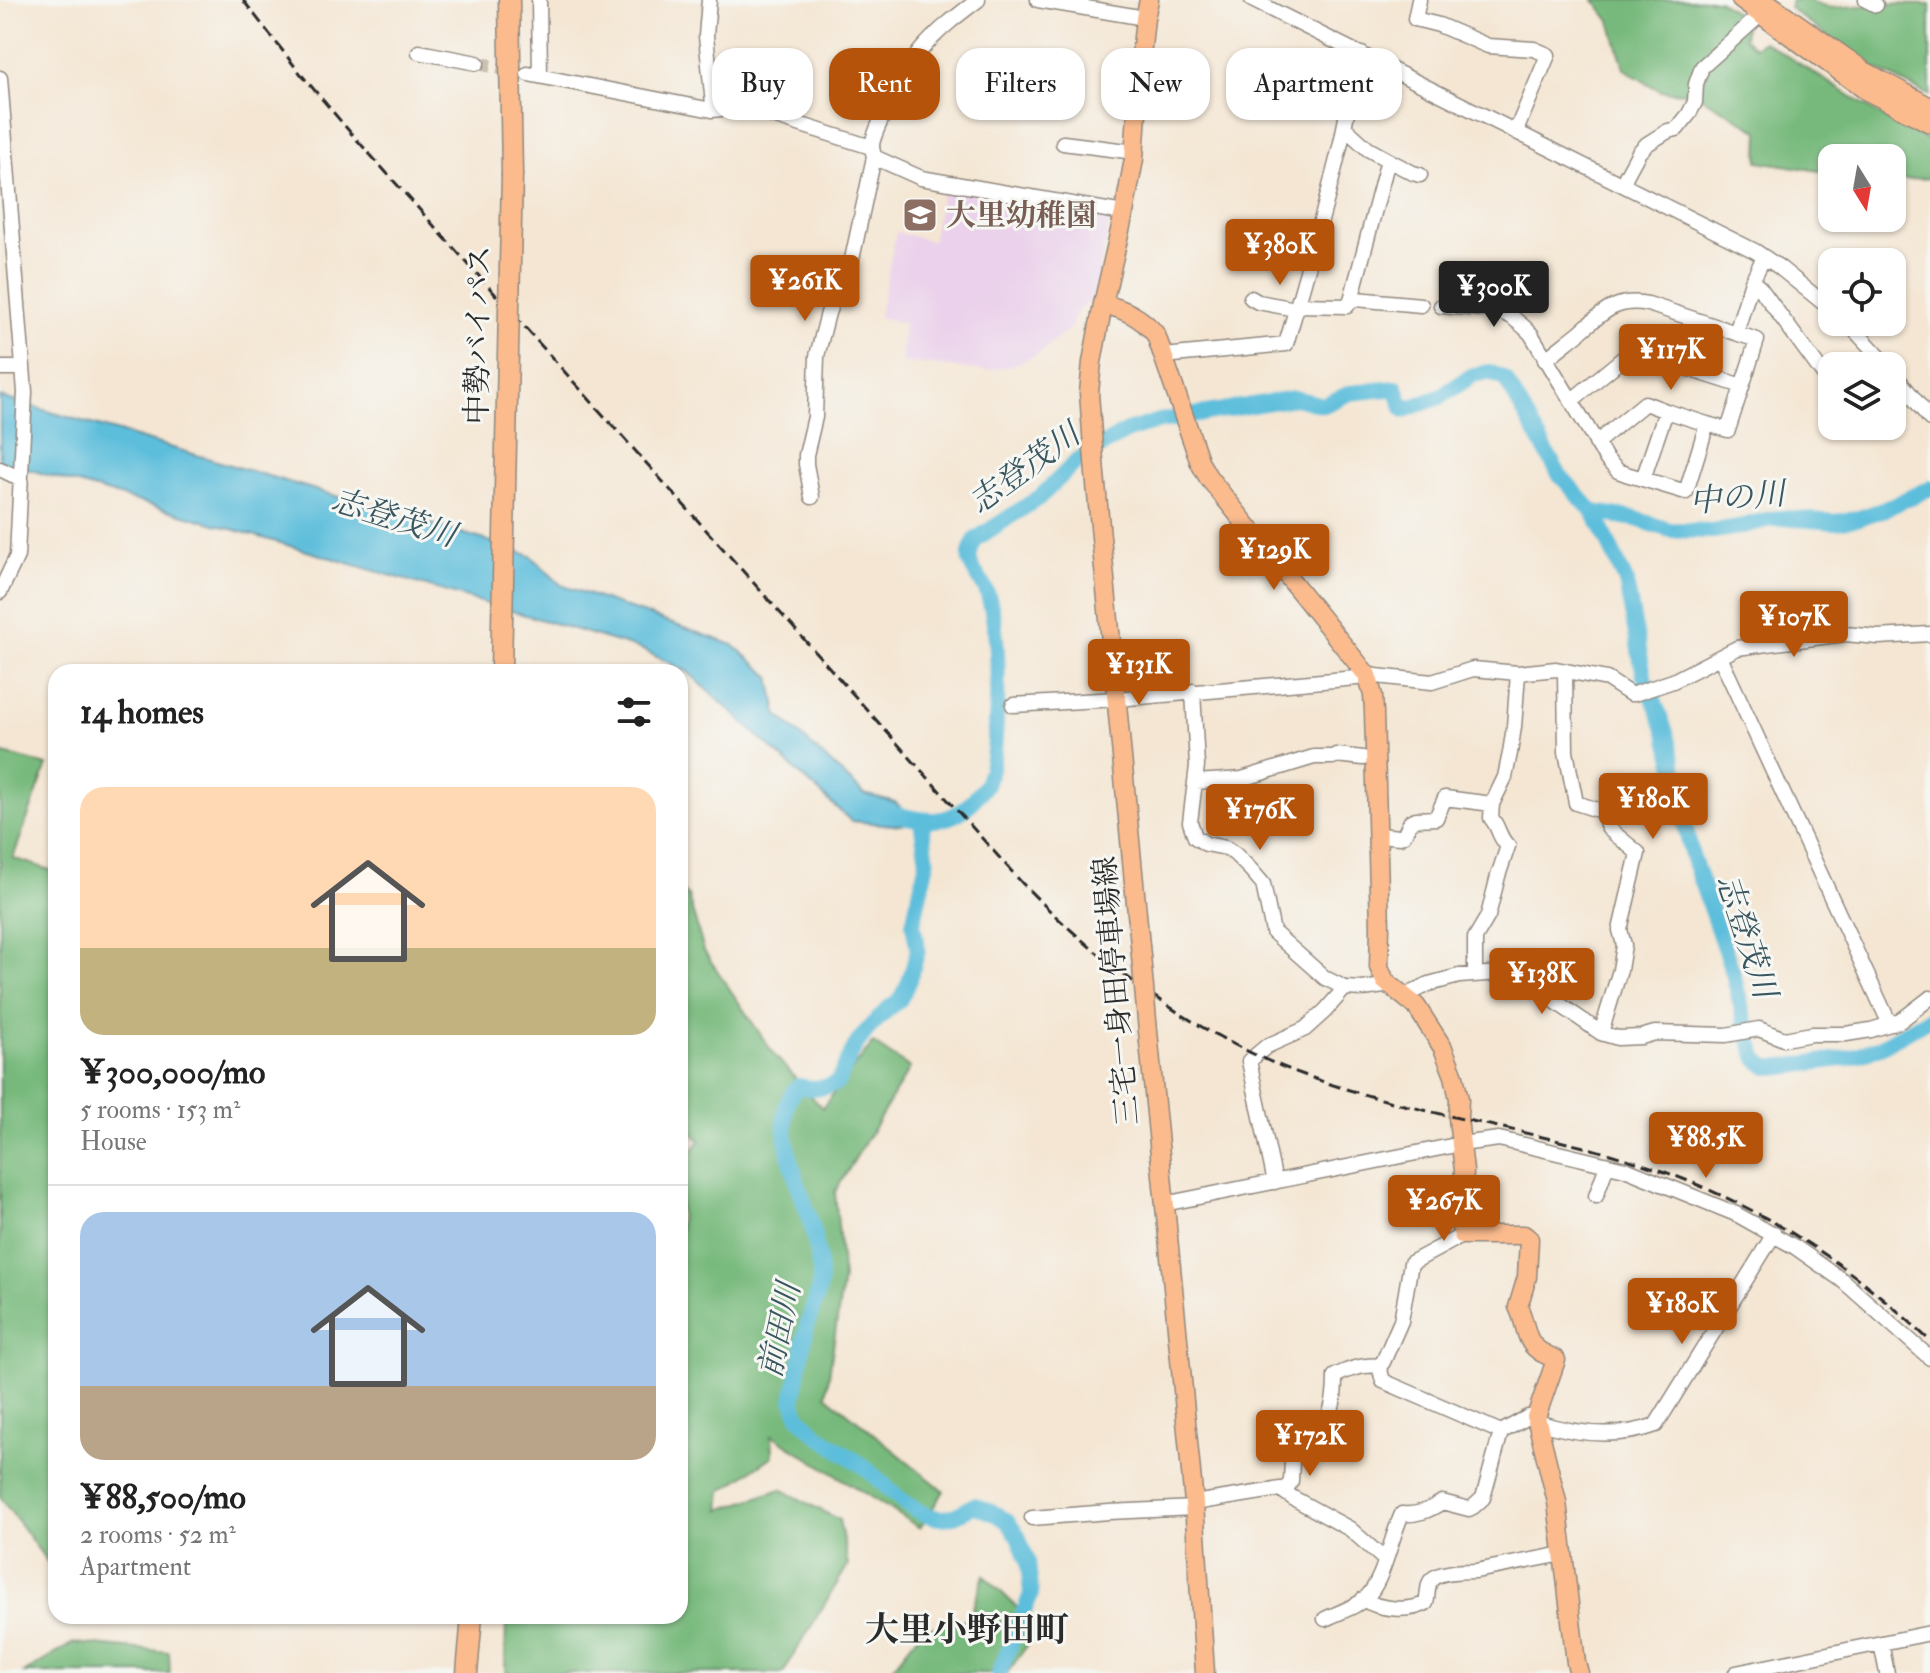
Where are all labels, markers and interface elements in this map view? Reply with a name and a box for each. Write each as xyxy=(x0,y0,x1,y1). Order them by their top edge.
chip: Buy xyxy=(712,48,813,120)
chip: Rent xyxy=(829,48,940,120)
chip: Filters xyxy=(956,48,1085,120)
chip: New xyxy=(1101,48,1210,120)
chip: Apartment xyxy=(1226,48,1402,120)
north arrow xyxy=(1818,144,1906,232)
map controls xyxy=(1818,144,1906,440)
school or university icon: 大里幼稚園 xyxy=(901,196,939,234)
place label: 大里幼稚園 xyxy=(946,197,1096,234)
pin: ¥380K xyxy=(1224,219,1336,287)
text: ¥380K xyxy=(1243,229,1317,261)
street label: 中勢バイパス xyxy=(458,245,499,425)
button: locate xyxy=(1818,248,1906,336)
pin: ¥261K xyxy=(749,255,861,323)
pin: ¥300K xyxy=(1438,261,1550,329)
text: ¥261K xyxy=(768,265,842,297)
text: ¥300K xyxy=(1457,271,1531,303)
pin: ¥117K xyxy=(1615,324,1727,392)
text: ¥117K xyxy=(1637,334,1705,366)
button: layers xyxy=(1818,352,1906,440)
water label: 志登茂川 xyxy=(961,413,1091,523)
water label: 中の川 xyxy=(1688,474,1790,522)
water label: 志登茂川 xyxy=(327,480,464,557)
pin: ¥129K xyxy=(1218,524,1330,592)
text: ¥129K xyxy=(1237,534,1311,566)
pin: ¥107K xyxy=(1738,591,1850,659)
text: ¥107K xyxy=(1758,601,1830,633)
pin: ¥131K xyxy=(1083,639,1195,707)
text: ¥131K xyxy=(1106,649,1172,681)
icon: filters xyxy=(612,690,656,734)
text: 14 homes xyxy=(80,691,204,734)
pin: ¥180K xyxy=(1597,773,1709,841)
text: ¥180K xyxy=(1617,783,1689,815)
pin: ¥176K xyxy=(1204,784,1316,852)
text: ¥176K xyxy=(1224,794,1296,826)
icon: home xyxy=(296,839,440,983)
street label: 三宅一身田停車場線 xyxy=(1086,855,1147,1127)
water label: 志登茂川 xyxy=(1707,869,1786,1006)
pin: ¥138K xyxy=(1486,948,1598,1016)
text: ¥138K xyxy=(1507,958,1577,990)
text: ¥300,000/mo xyxy=(80,1051,265,1094)
text: 5 rooms · 153 m² xyxy=(80,1094,240,1126)
pin: ¥88.5K xyxy=(1641,1112,1771,1180)
text: ¥88.5K xyxy=(1667,1122,1745,1154)
text: House xyxy=(80,1126,147,1158)
pin: ¥267K xyxy=(1388,1175,1500,1243)
text: ¥267K xyxy=(1406,1185,1482,1217)
icon: home xyxy=(296,1264,440,1408)
water label: 前田川 xyxy=(750,1276,810,1381)
pin: ¥180K xyxy=(1626,1278,1738,1346)
text: ¥180K xyxy=(1646,1288,1718,1320)
pin: ¥172K xyxy=(1254,1410,1366,1478)
text: ¥172K xyxy=(1274,1420,1346,1452)
text: ¥88,500/mo xyxy=(80,1476,246,1519)
text: 2 rooms · 52 m² xyxy=(80,1519,236,1551)
text: Apartment xyxy=(80,1551,191,1583)
district label: 大里小野田町 xyxy=(865,1609,1069,1652)

